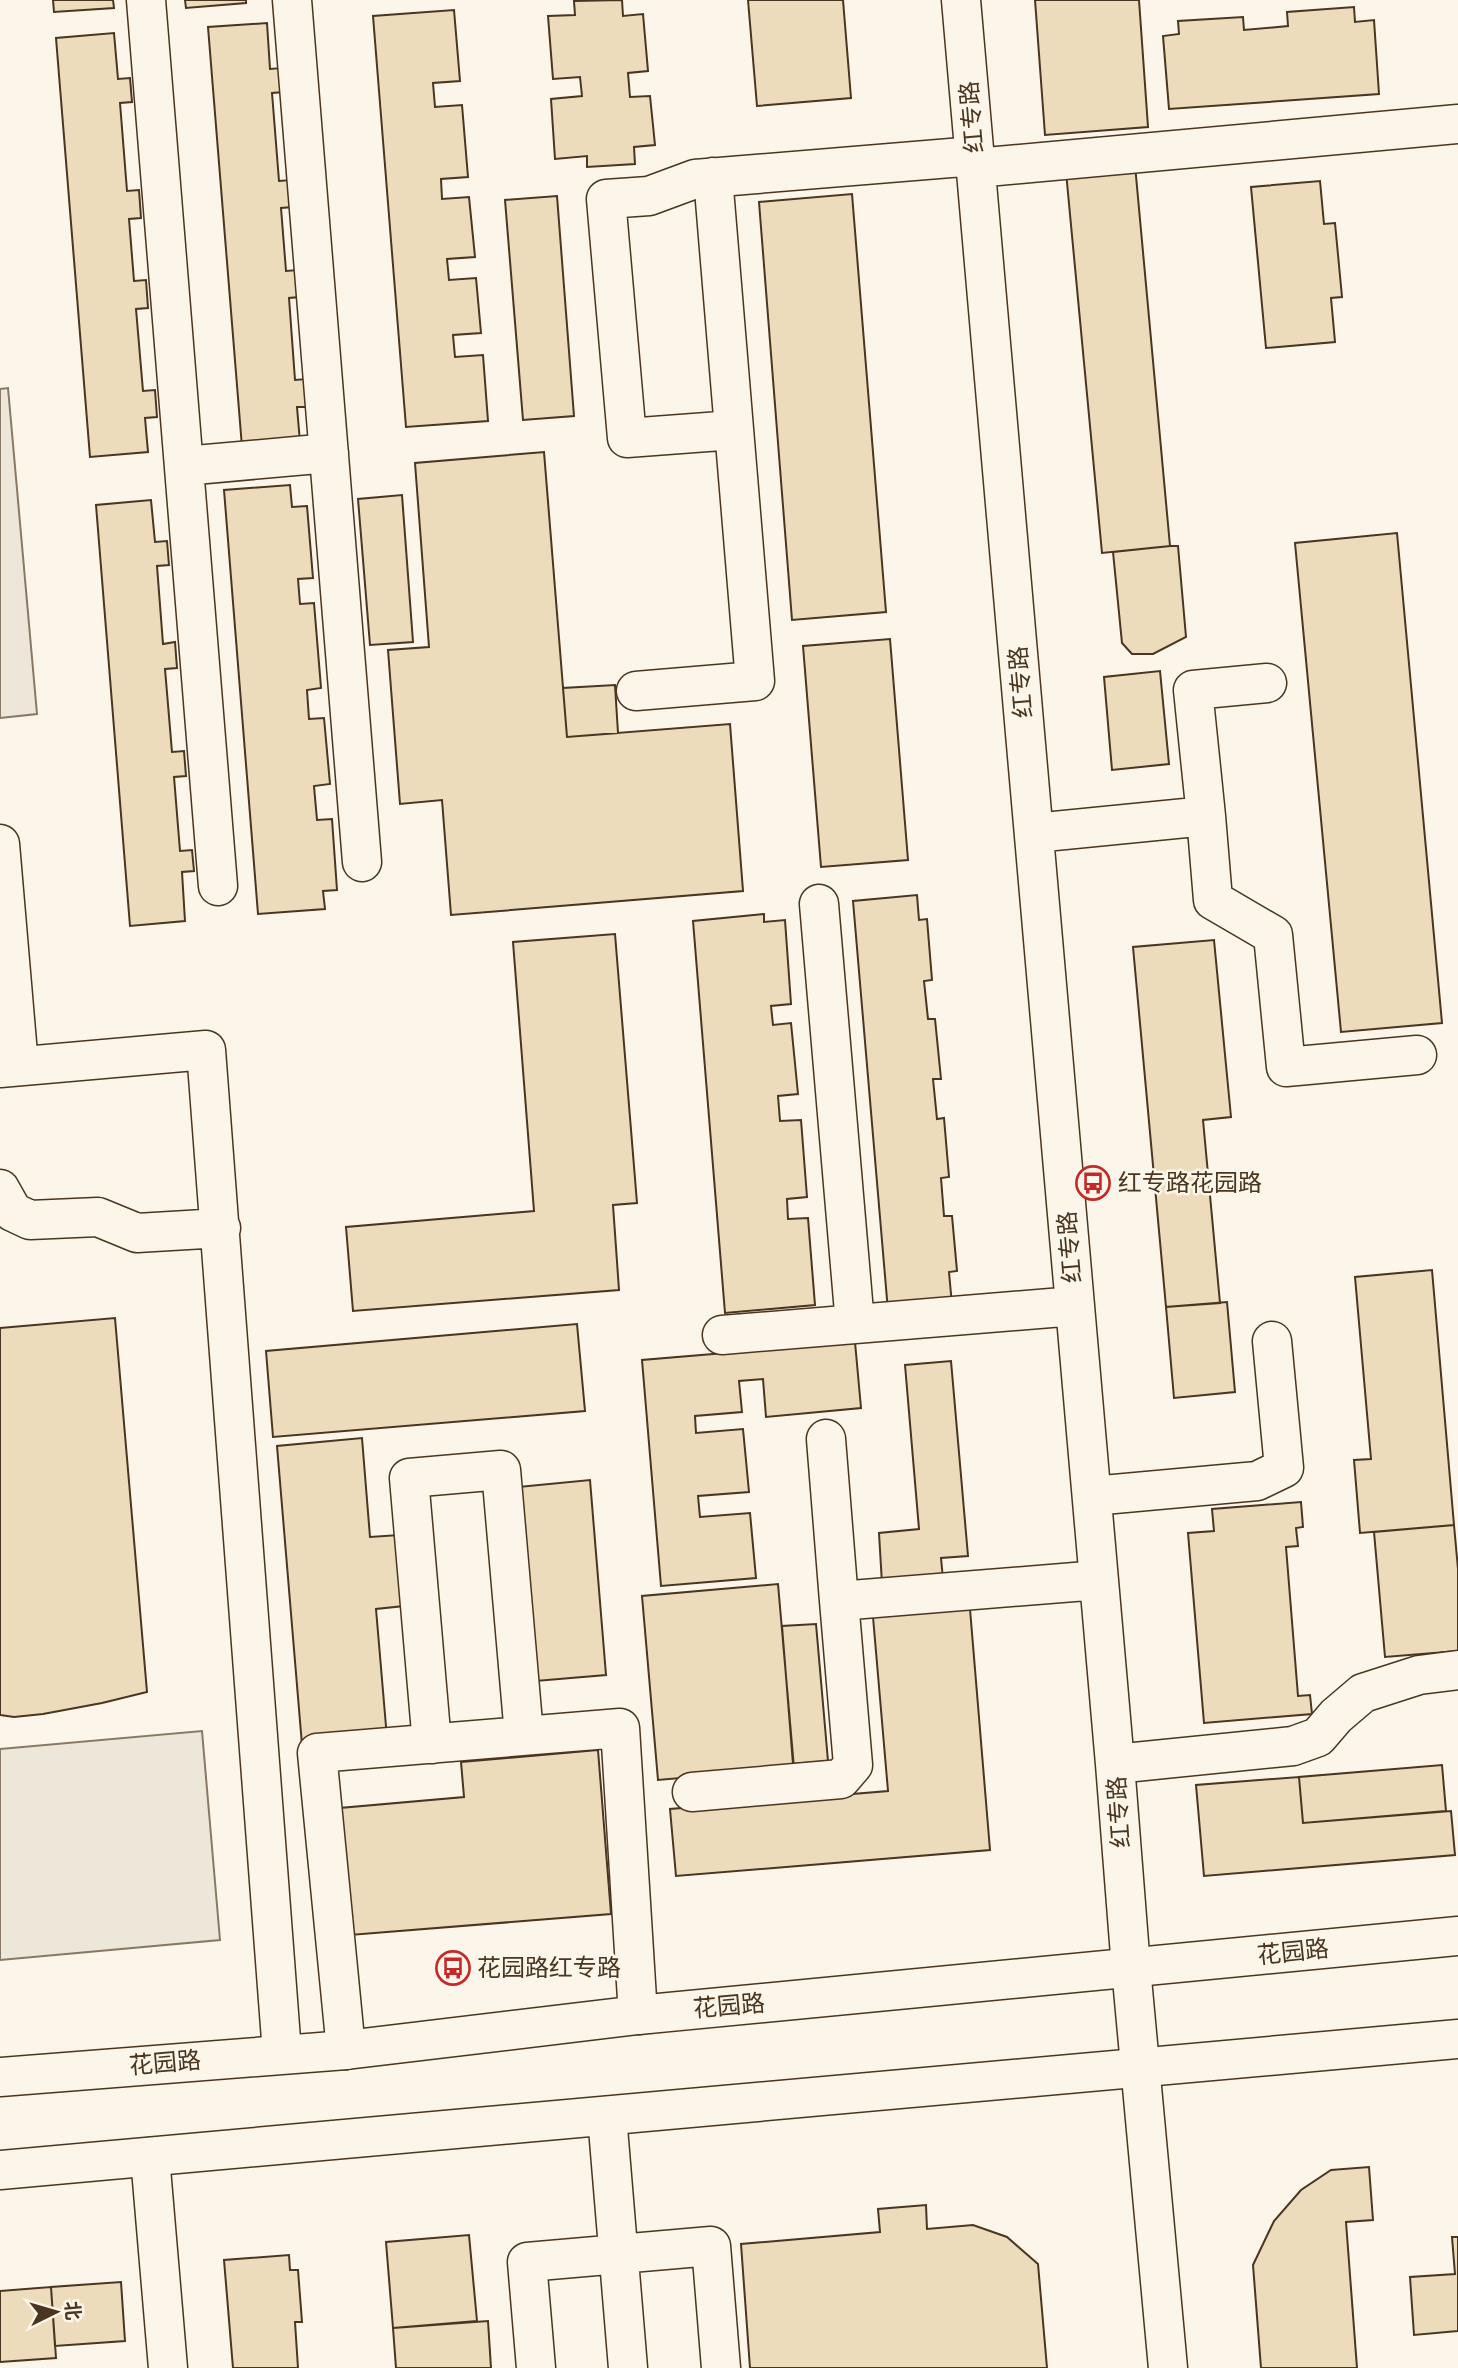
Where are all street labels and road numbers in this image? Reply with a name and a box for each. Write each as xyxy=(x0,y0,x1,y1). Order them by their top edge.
street label: 红专路 xyxy=(955,80,989,154)
street label: 红专路 xyxy=(1004,645,1038,719)
street label: 红专路 xyxy=(1053,1210,1087,1284)
street label: 红专路 xyxy=(1103,1775,1135,1849)
street label: 花园路 xyxy=(1256,1934,1330,1970)
street label: 花园路 xyxy=(692,1989,766,2023)
street label: 花园路 xyxy=(128,2046,202,2080)

